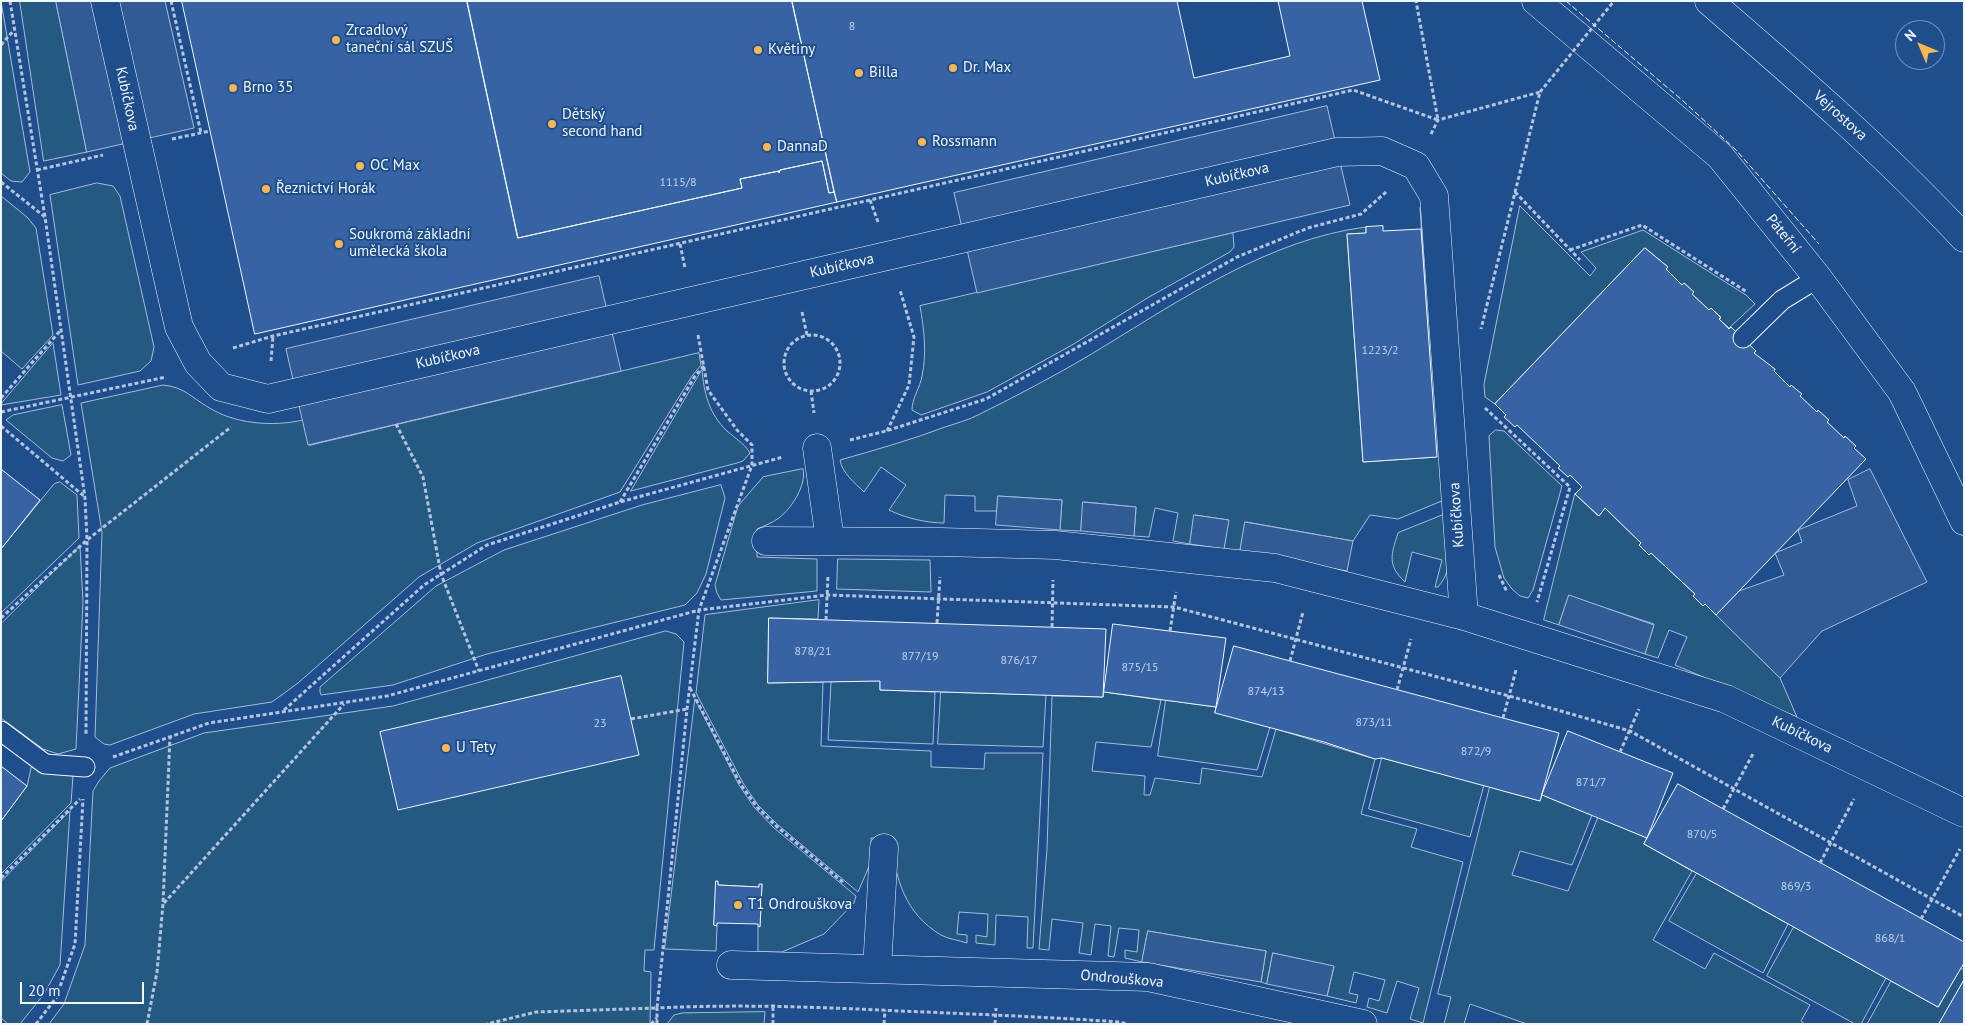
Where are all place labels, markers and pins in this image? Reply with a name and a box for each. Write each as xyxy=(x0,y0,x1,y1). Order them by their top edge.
place label: Zrcadlový taneční sál SZUŠ xyxy=(346,22,453,57)
marker: Zrcadlový taneční sál SZUŠ xyxy=(330,34,342,46)
place label: Květiny xyxy=(768,41,815,59)
marker: Květiny xyxy=(752,44,764,56)
place label: Dr. Max xyxy=(963,59,1011,77)
marker: Dr. Max xyxy=(947,62,959,74)
place label: Billa xyxy=(869,64,898,82)
marker: Billa xyxy=(853,67,865,79)
place label: Brno 35 xyxy=(243,79,293,97)
marker: Brno 35 xyxy=(227,82,239,94)
place label: Dětský second hand xyxy=(562,106,642,141)
marker: Dětský second hand xyxy=(546,118,558,130)
place label: Rossmann xyxy=(932,133,997,151)
marker: Rossmann xyxy=(916,136,928,148)
place label: DannaD xyxy=(777,138,828,156)
marker: DannaD xyxy=(761,141,773,153)
place label: OC Max xyxy=(370,157,420,175)
marker: OC Max xyxy=(354,160,366,172)
place label: Řeznictví Horák xyxy=(276,180,376,198)
marker: Řeznictví Horák xyxy=(260,183,272,195)
place label: Soukromá základní umělecká škola xyxy=(349,226,470,261)
marker: Soukromá základní umělecká škola xyxy=(333,238,345,250)
place label: U Tety xyxy=(456,739,496,757)
marker: U Tety xyxy=(440,742,452,754)
place label: T1 Ondrouškova xyxy=(748,896,852,914)
marker: T1 Ondrouškova xyxy=(732,899,744,911)

